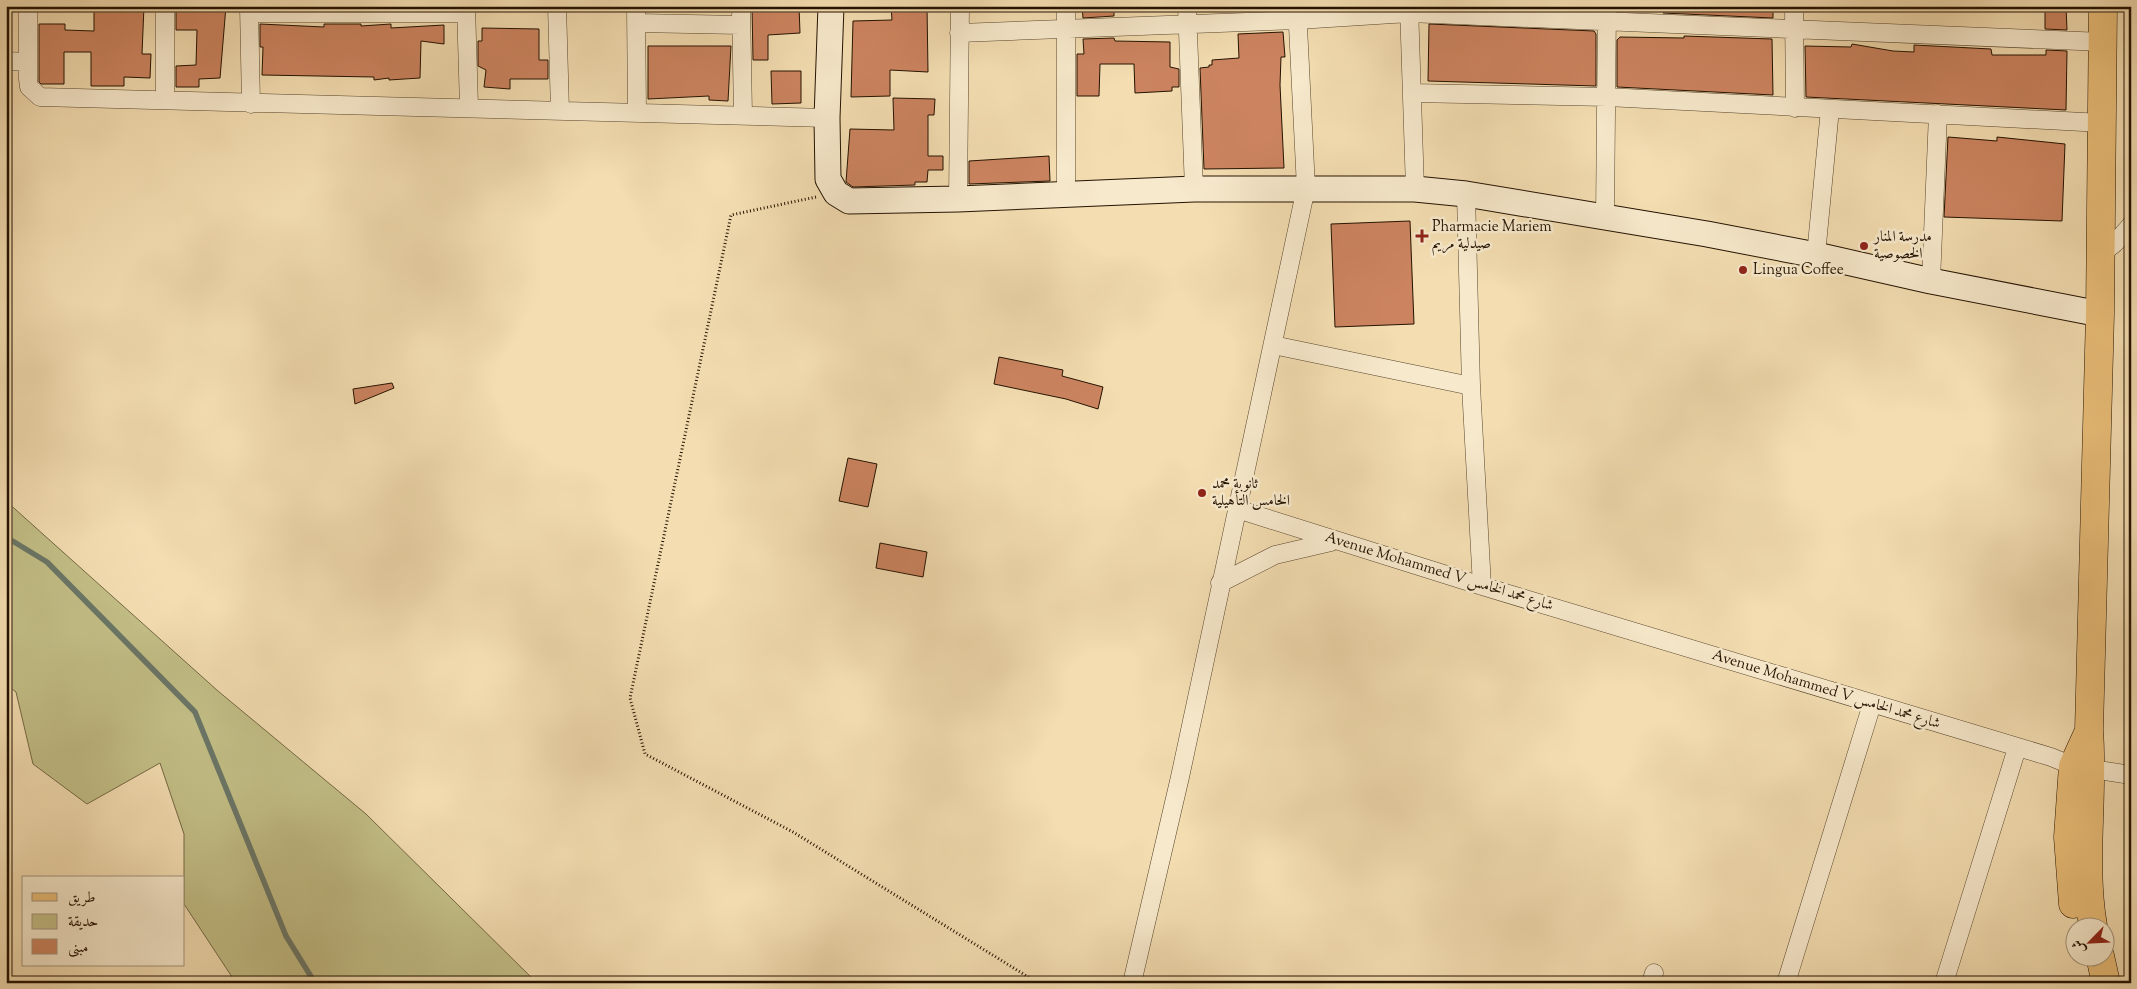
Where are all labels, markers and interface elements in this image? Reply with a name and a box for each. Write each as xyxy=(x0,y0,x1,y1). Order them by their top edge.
place label: Pharmacie Mariem صيدلية مريم xyxy=(1432,217,1552,256)
place label: مدرسة المنار الخصوصية xyxy=(1872,227,1932,265)
marker: Pharmacie Mariem صيدلية مريم xyxy=(1416,230,1428,242)
marker: مدرسة المنار الخصوصية xyxy=(1858,240,1870,252)
place label: Lingua Coffee xyxy=(1753,260,1844,281)
marker: Lingua Coffee xyxy=(1737,264,1749,276)
place label: ثانوية محمد الخامس التأهيلية xyxy=(1212,474,1290,512)
marker: ثانوية محمد الخامس التأهيلية xyxy=(1196,487,1208,499)
street label: Avenue Mohammed V شارع محمد الخامس xyxy=(1322,527,1556,618)
street label: Avenue Mohammed V شارع محمد الخامس xyxy=(1709,645,1943,736)
legend xyxy=(22,876,185,966)
text: طريق xyxy=(68,888,95,909)
text: حديقة xyxy=(68,912,98,933)
north arrow xyxy=(2064,916,2114,966)
text: ش xyxy=(2068,936,2092,957)
text: مبنى xyxy=(68,938,88,959)

